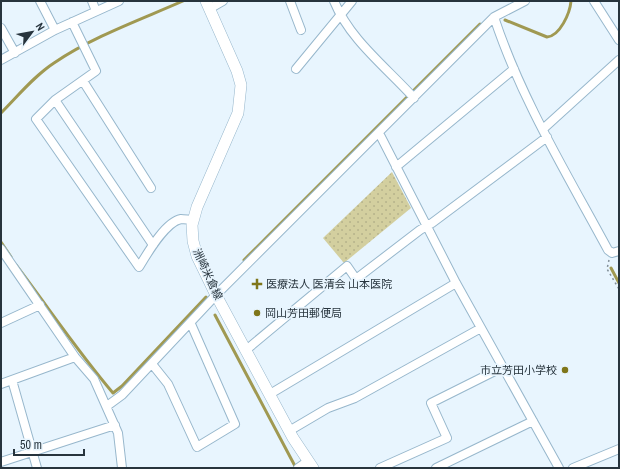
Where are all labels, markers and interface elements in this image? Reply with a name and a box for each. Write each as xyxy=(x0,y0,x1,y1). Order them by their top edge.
north arrow xyxy=(12,12,52,52)
text: N xyxy=(33,20,48,33)
street label: 洲崎米倉線 xyxy=(190,246,226,302)
place label: 医療法人 医清会 山本医院 xyxy=(266,277,392,291)
marker: 医療法人 医清会 山本医院 xyxy=(251,278,263,290)
place label: 岡山芳田郵便局 xyxy=(265,306,342,320)
marker: 岡山芳田郵便局 xyxy=(252,308,262,318)
place label: 市立芳田小学校 xyxy=(480,363,557,377)
marker: 市立芳田小学校 xyxy=(560,365,570,375)
scale bar xyxy=(14,431,84,457)
text: 50 m xyxy=(20,437,42,453)

